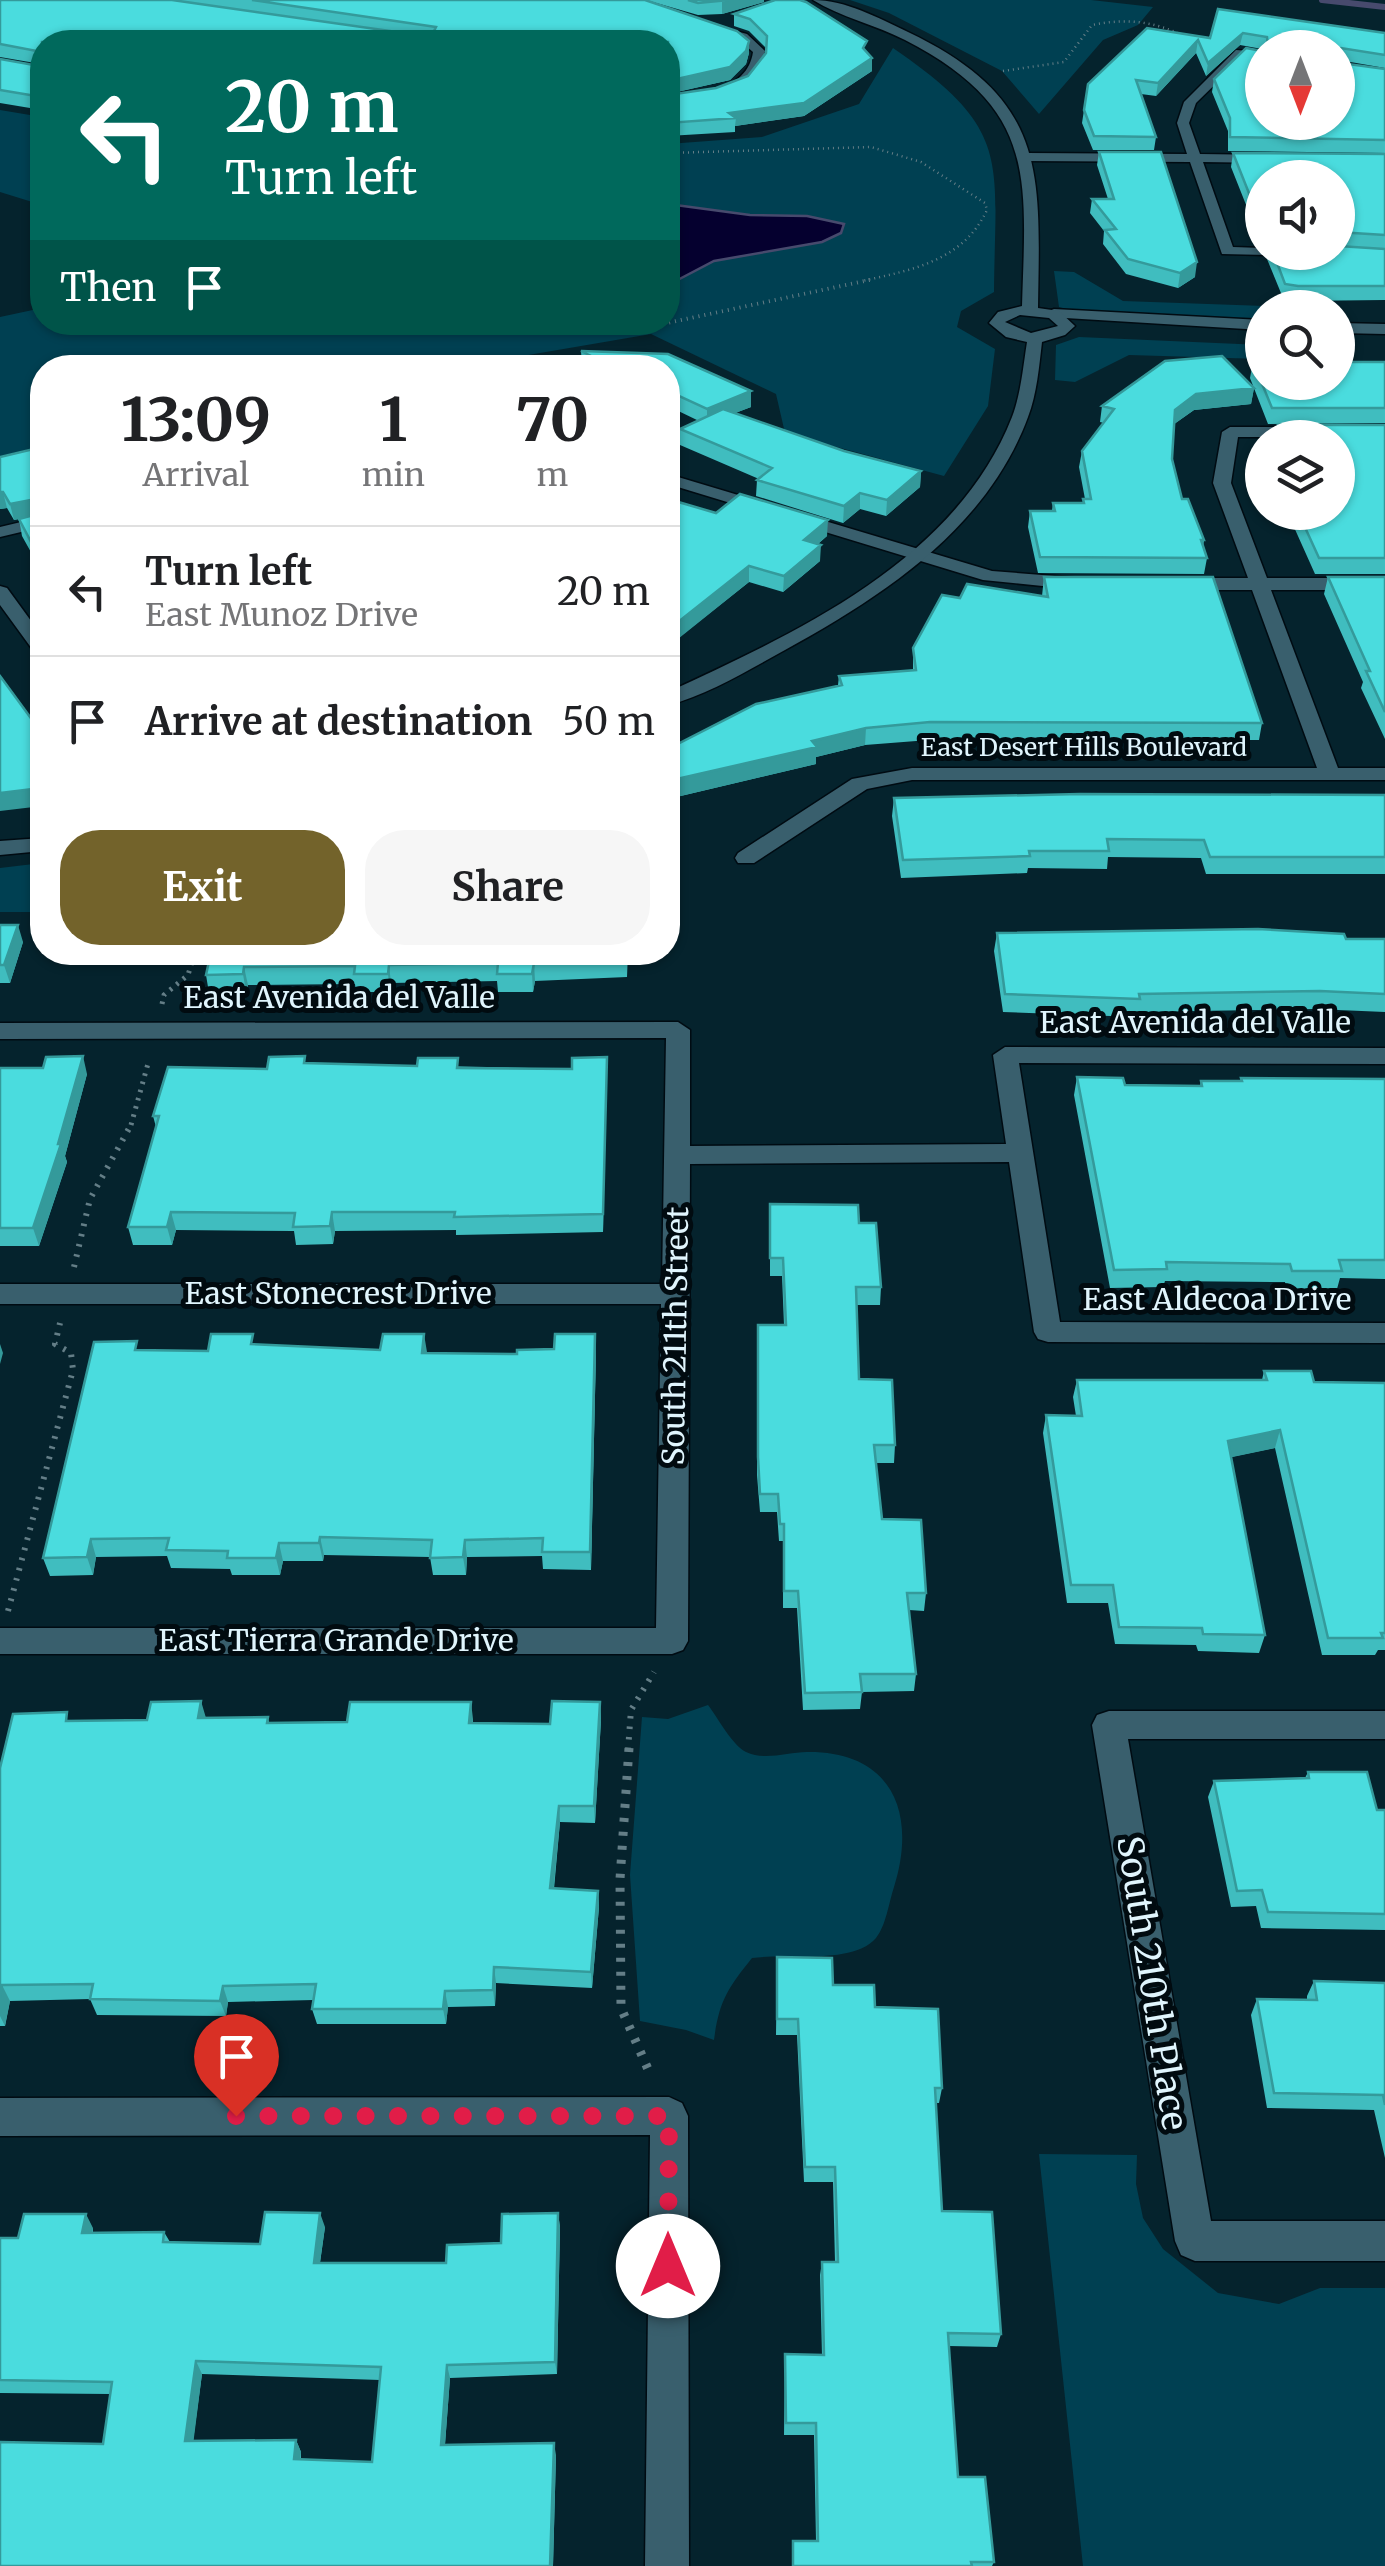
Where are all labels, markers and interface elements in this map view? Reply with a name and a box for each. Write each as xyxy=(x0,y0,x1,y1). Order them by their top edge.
north arrow xyxy=(1245,30,1355,140)
map controls xyxy=(1245,30,1355,530)
text: 20 m xyxy=(225,63,399,151)
icon: left xyxy=(60,70,190,200)
text: Turn left xyxy=(225,150,417,206)
button: sound xyxy=(1245,160,1355,270)
icon: arrive xyxy=(177,260,232,315)
text: Then xyxy=(60,264,157,311)
button: search xyxy=(1245,290,1355,400)
text: 13:09 xyxy=(121,382,271,457)
text: 1 xyxy=(379,382,407,457)
text: 70 xyxy=(516,382,589,457)
button: layers xyxy=(1245,420,1355,530)
text: Arrival xyxy=(142,455,249,495)
text: min xyxy=(362,455,425,495)
text: m xyxy=(537,455,568,495)
text: Turn left xyxy=(145,548,312,595)
icon: left xyxy=(60,564,115,619)
text: 20 m xyxy=(557,568,650,615)
text: East Munoz Drive xyxy=(145,595,418,635)
icon: arrive xyxy=(60,694,115,749)
text: Arrive at destination xyxy=(145,698,532,745)
text: 50 m xyxy=(562,698,655,745)
street label: East Desert Hills Boulevard xyxy=(921,731,1247,763)
button: Exit xyxy=(60,830,345,945)
button: Share xyxy=(365,830,650,945)
street label: East Avenida del Valle xyxy=(183,978,495,1016)
street label: East Avenida del Valle xyxy=(1039,1003,1351,1041)
street label: South 211th Street xyxy=(654,1206,696,1466)
street label: East Stonecrest Drive xyxy=(184,1274,492,1312)
street label: East Aldecoa Drive xyxy=(1083,1280,1351,1318)
street label: East Tierra Grande Drive xyxy=(158,1621,514,1659)
street label: South 210th Place xyxy=(1107,1833,1197,2133)
pin xyxy=(194,2014,279,2117)
icon: arrive xyxy=(209,2029,264,2084)
position arrow xyxy=(616,2214,720,2318)

